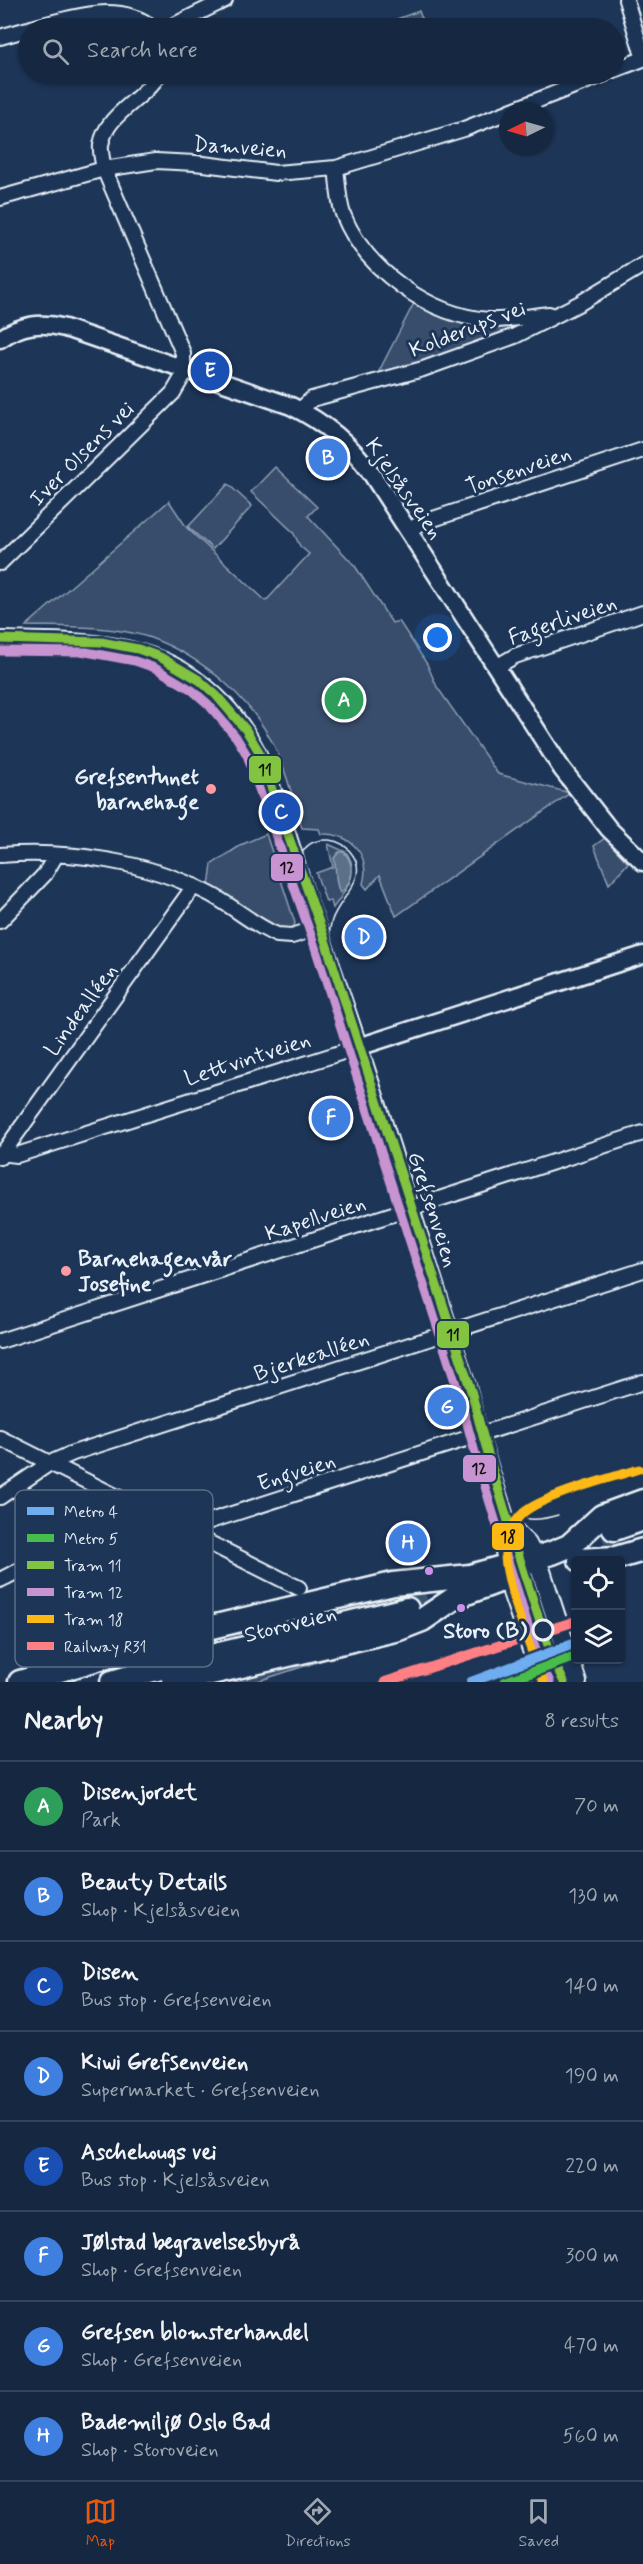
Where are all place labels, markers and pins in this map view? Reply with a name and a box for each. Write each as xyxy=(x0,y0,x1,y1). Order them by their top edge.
pin: E xyxy=(190,348,230,394)
pin: B xyxy=(308,436,348,480)
pin: A xyxy=(324,678,364,722)
place label: Grefsentunet barnehage xyxy=(74,764,199,821)
marker: Grefsentunet barnehage xyxy=(204,782,218,796)
pin: C xyxy=(262,790,300,834)
pin: D xyxy=(344,914,384,960)
pin: F xyxy=(312,1096,350,1140)
place label: Barnehagenvår Josefine xyxy=(78,1246,233,1299)
marker: Barnehagenvår Josefine xyxy=(59,1264,73,1278)
pin: G xyxy=(428,1384,466,1430)
pin: H xyxy=(388,1520,428,1566)
unlabelled marker xyxy=(423,1565,435,1577)
unlabelled marker xyxy=(455,1602,467,1614)
place label: Storo (B) xyxy=(443,1618,527,1646)
marker: Storo (B) xyxy=(532,1619,554,1641)

